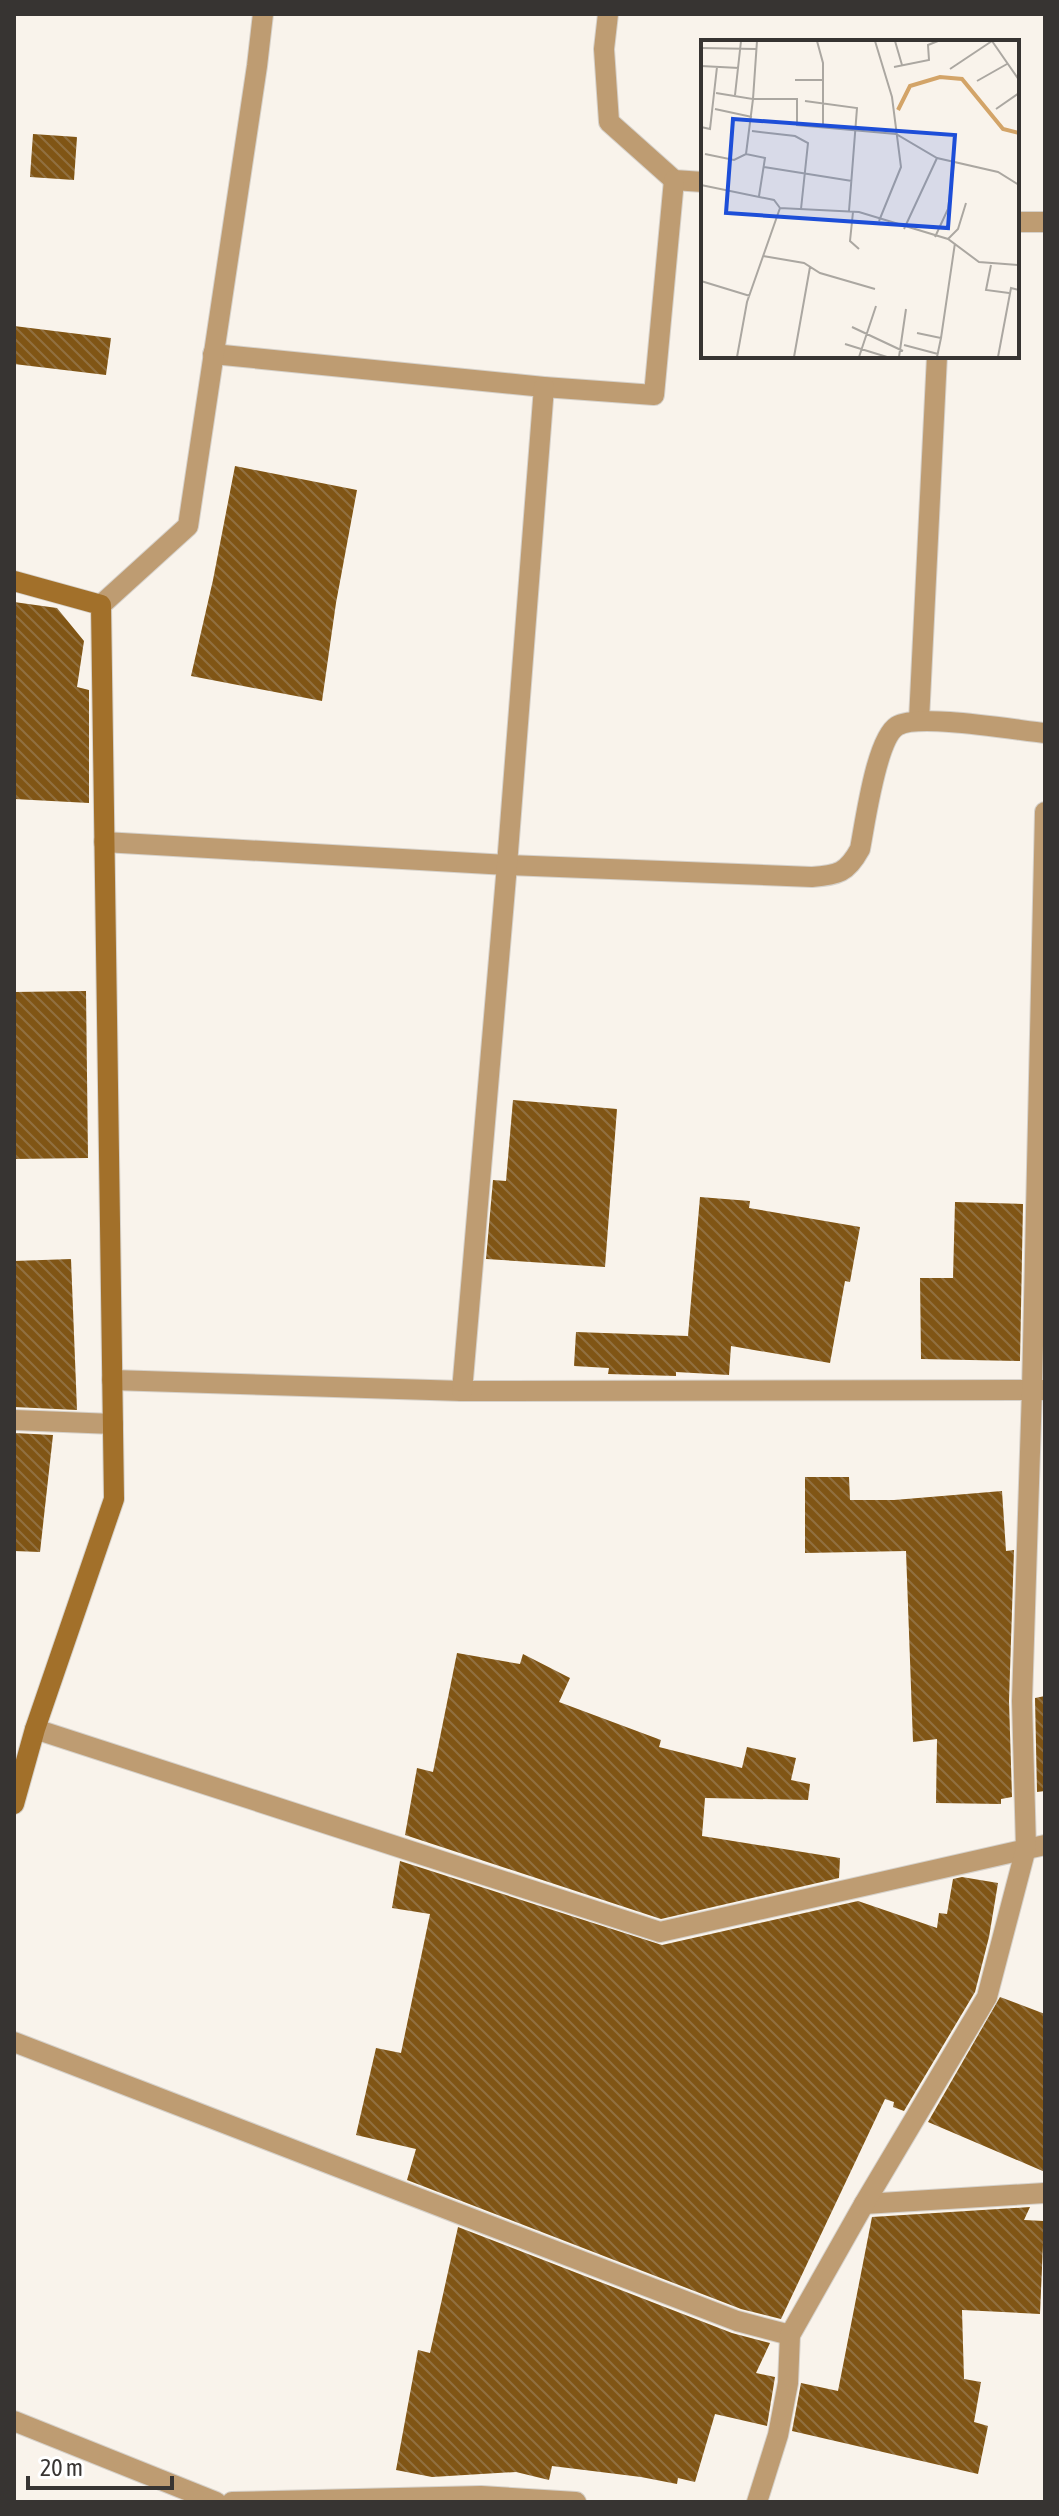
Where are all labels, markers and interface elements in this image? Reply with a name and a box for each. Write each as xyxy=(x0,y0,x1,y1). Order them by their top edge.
inset map xyxy=(701,40,1019,358)
scale bar xyxy=(28,2440,172,2490)
text: 20 m xyxy=(40,2454,83,2481)

